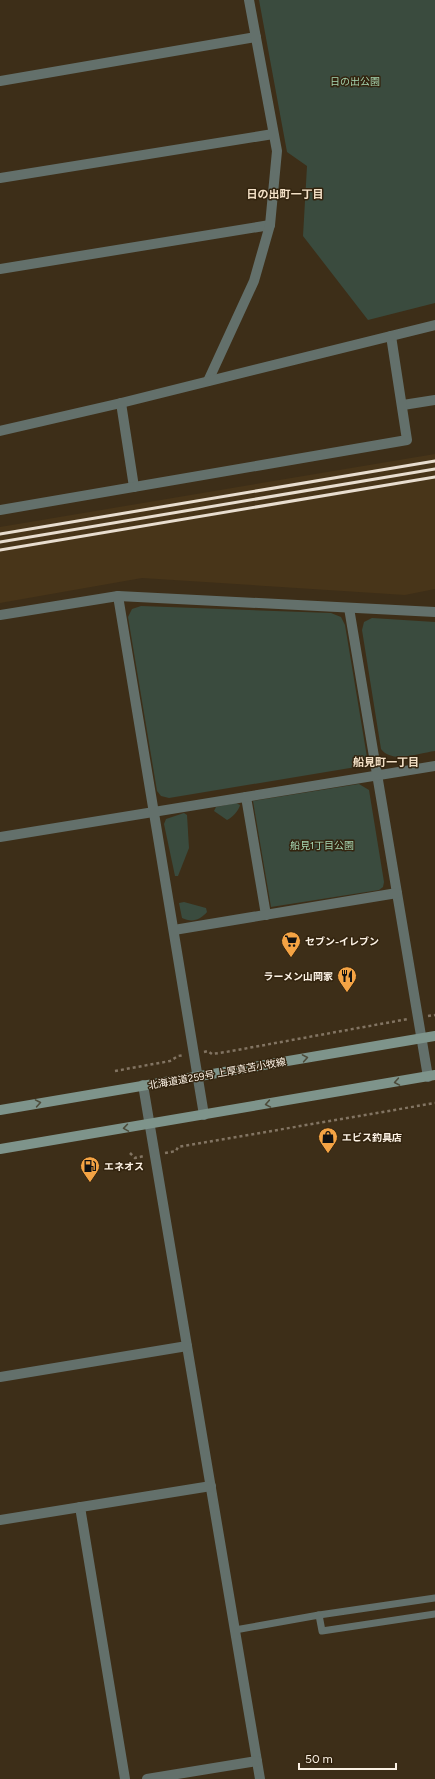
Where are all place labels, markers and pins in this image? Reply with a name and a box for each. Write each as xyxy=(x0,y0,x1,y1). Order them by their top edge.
supermarket icon: セブン-イレブン xyxy=(280,930,302,958)
place label: セブン-イレブン xyxy=(305,935,379,948)
restaurant icon: ラーメン山岡家 xyxy=(336,965,358,993)
place label: ラーメン山岡家 xyxy=(263,970,333,983)
shop icon: エビス釣具店 xyxy=(317,1126,339,1154)
place label: エビス釣具店 xyxy=(342,1131,402,1144)
fuel station icon: エネオス xyxy=(79,1155,101,1183)
place label: エネオス xyxy=(104,1160,144,1173)

